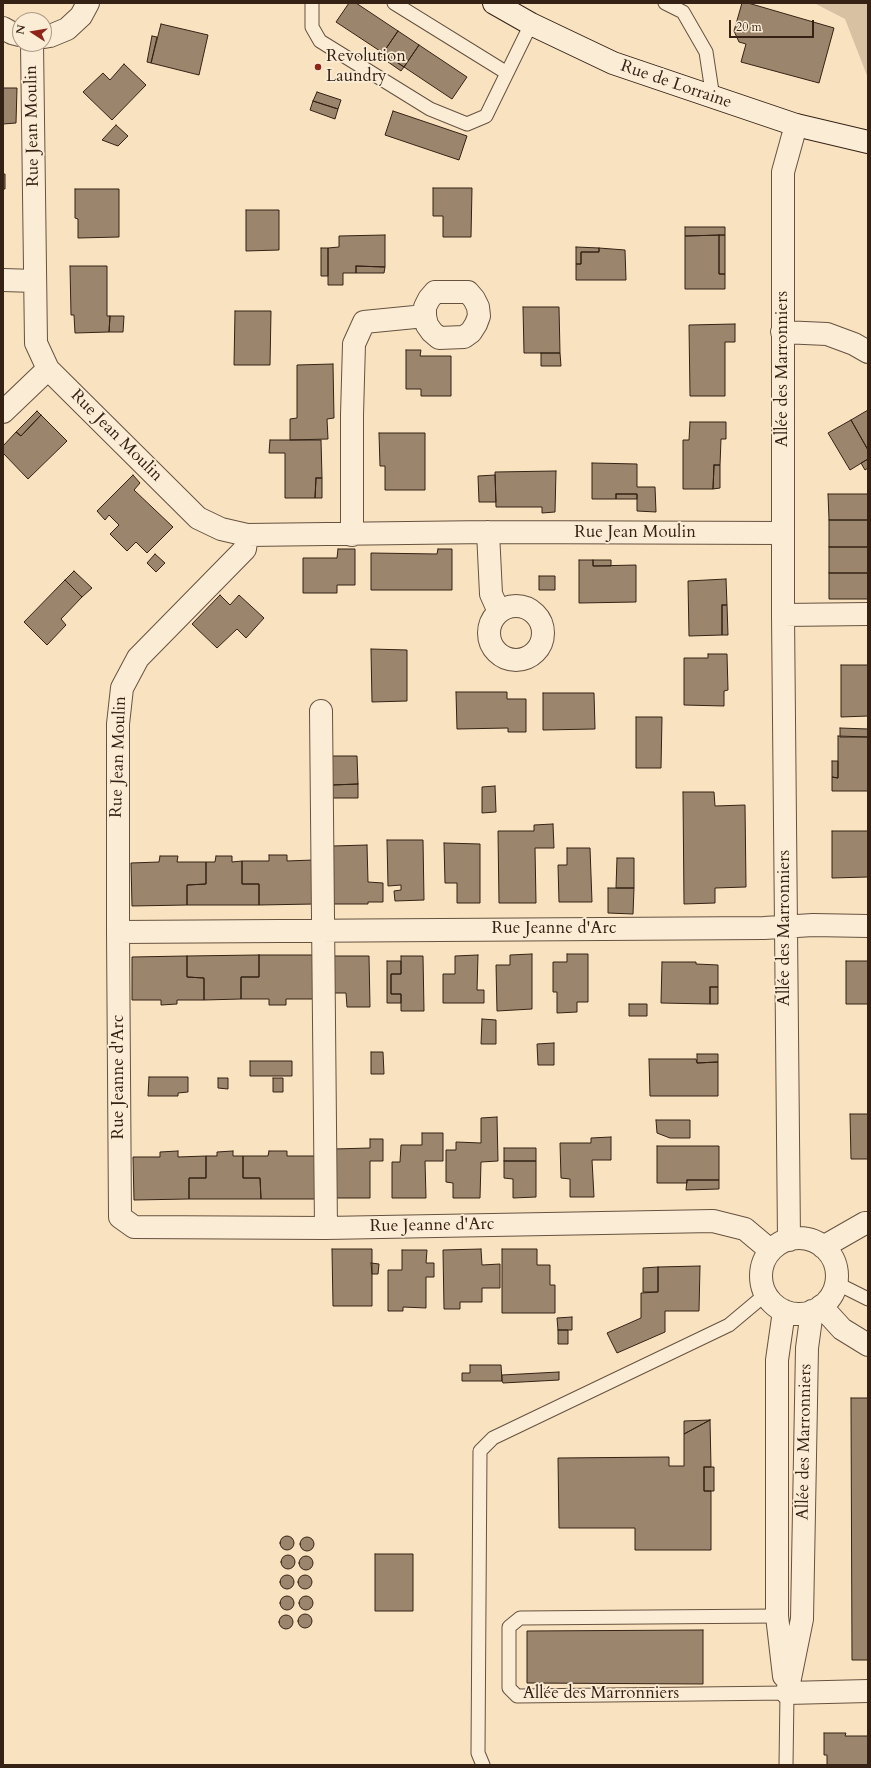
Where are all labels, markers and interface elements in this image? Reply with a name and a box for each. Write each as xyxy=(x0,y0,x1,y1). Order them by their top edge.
north arrow xyxy=(12,12,52,52)
scale bar xyxy=(731,12,816,38)
text: 20 m xyxy=(736,19,762,35)
text: N xyxy=(12,23,29,36)
place label: Revolution Laundry xyxy=(326,47,406,87)
street label: Rue de Lorraine xyxy=(618,56,734,114)
marker: Revolution Laundry xyxy=(313,62,323,72)
street label: Rue Jean Moulin xyxy=(22,65,44,187)
street label: Allée des Marronniers xyxy=(773,291,793,447)
street label: Rue Jean Moulin xyxy=(66,386,166,486)
street label: Rue Jean Moulin xyxy=(574,523,696,543)
street label: Rue Jean Moulin xyxy=(107,696,131,818)
street label: Allée des Marronniers xyxy=(775,850,795,1006)
street label: Rue Jeanne d'Arc xyxy=(492,919,616,939)
street label: Rue Jeanne d'Arc xyxy=(109,1015,129,1139)
street label: Rue Jeanne d'Arc xyxy=(369,1215,495,1237)
street label: Allée des Marronniers xyxy=(793,1364,817,1520)
street label: Allée des Marronniers xyxy=(523,1684,679,1704)

